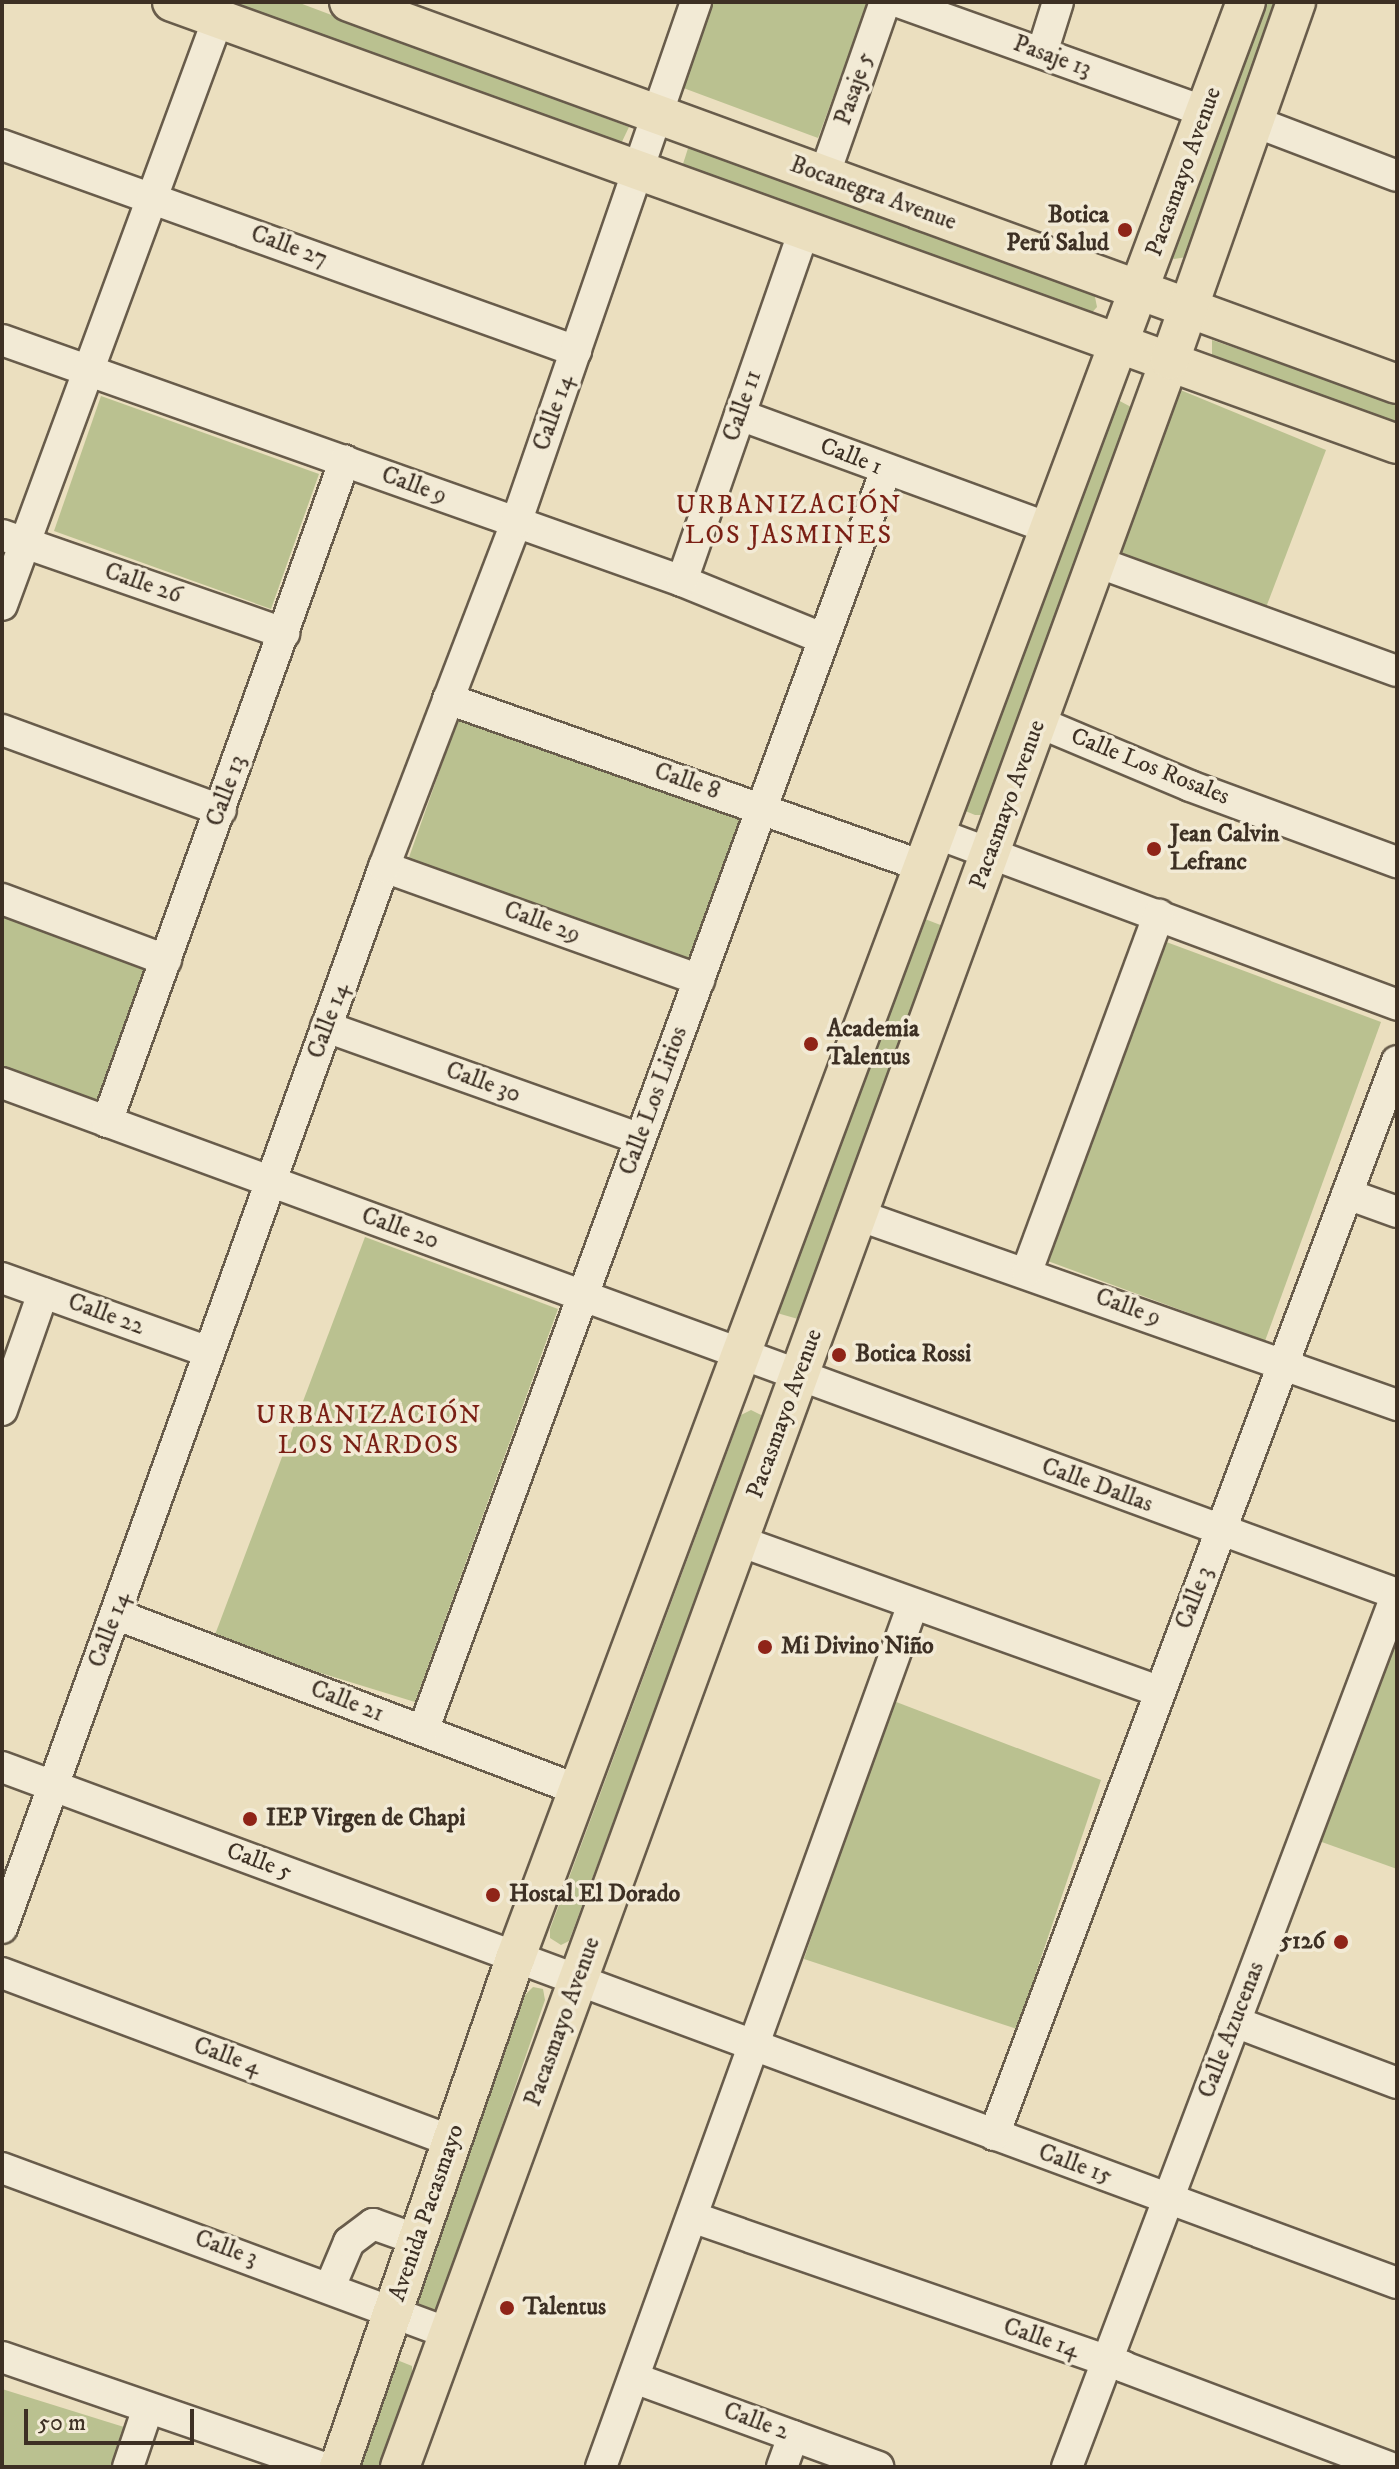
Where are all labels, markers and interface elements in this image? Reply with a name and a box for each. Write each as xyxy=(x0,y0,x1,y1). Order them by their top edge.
street label: Pasaje 13 xyxy=(1009,30,1095,84)
street label: Pasaje 5 xyxy=(829,49,881,129)
street label: Pacasmayo Avenue xyxy=(1140,83,1228,261)
street label: Bocanegra Avenue xyxy=(786,151,960,237)
place label: Botica Perú Salud xyxy=(1006,202,1109,258)
street label: Calle 27 xyxy=(247,220,331,274)
marker: Botica Perú Salud xyxy=(1116,221,1134,239)
street label: Calle 11 xyxy=(717,367,769,445)
street label: Calle 14 xyxy=(528,371,580,455)
street label: Calle 1 xyxy=(816,432,886,482)
street label: Calle 9 xyxy=(377,461,451,511)
district label: URBANIZACIÓN LOS JASMINES xyxy=(676,490,902,552)
street label: Calle 26 xyxy=(101,557,185,611)
street label: Pacasmayo Avenue xyxy=(964,716,1052,894)
street label: Calle Los Rosales xyxy=(1066,722,1234,812)
street label: Calle 13 xyxy=(201,752,253,830)
street label: Calle 8 xyxy=(650,757,724,807)
place label: Jean Calvin Lefranc xyxy=(1170,821,1279,877)
marker: Jean Calvin Lefranc xyxy=(1145,840,1163,858)
street label: Calle 29 xyxy=(500,896,584,950)
street label: Calle 14 xyxy=(302,979,356,1063)
place label: Academia Talentus xyxy=(827,1016,919,1072)
street label: Calle Los Lirios xyxy=(614,1023,694,1179)
marker: Academia Talentus xyxy=(802,1035,820,1053)
street label: Calle 30 xyxy=(442,1056,524,1110)
street label: Calle 20 xyxy=(357,1202,443,1256)
street label: Calle 9 xyxy=(1091,1283,1165,1333)
street label: Calle 22 xyxy=(64,1288,148,1342)
street label: Pacasmayo Avenue xyxy=(741,1325,829,1503)
place label: Botica Rossi xyxy=(855,1341,971,1369)
marker: Botica Rossi xyxy=(830,1346,848,1364)
district label: URBANIZACIÓN LOS NARDOS xyxy=(256,1400,482,1462)
street label: Calle Dallas xyxy=(1037,1453,1157,1519)
street label: Calle 3 xyxy=(1170,1563,1220,1633)
street label: Calle 14 xyxy=(83,1588,137,1672)
place label: Mi Divino Niño xyxy=(781,1633,934,1661)
marker: Mi Divino Niño xyxy=(756,1638,774,1656)
street label: Calle 21 xyxy=(306,1675,388,1729)
place label: IEP Virgen de Chapi xyxy=(266,1805,465,1833)
marker: IEP Virgen de Chapi xyxy=(241,1810,259,1828)
street label: Calle 5 xyxy=(222,1837,296,1887)
place label: Hostal El Dorado xyxy=(509,1881,680,1909)
marker: Hostal El Dorado xyxy=(484,1886,502,1904)
place label: 5126 xyxy=(1280,1928,1325,1956)
street label: Pacasmayo Avenue xyxy=(519,1933,607,2111)
marker: 5126 xyxy=(1332,1933,1350,1951)
street label: Calle Azucenas xyxy=(1193,1958,1271,2102)
street label: Calle 4 xyxy=(189,2032,265,2082)
street label: Avenida Pacasmayo xyxy=(383,2121,471,2305)
street label: Calle 15 xyxy=(1034,2138,1116,2192)
street label: Calle 3 xyxy=(191,2224,261,2274)
place label: Talentus xyxy=(523,2294,606,2322)
marker: Talentus xyxy=(498,2299,516,2317)
street label: Calle 14 xyxy=(999,2313,1083,2365)
scale bar xyxy=(28,2393,198,2443)
street label: Calle 2 xyxy=(719,2397,793,2447)
text: 50 m xyxy=(38,2408,86,2438)

